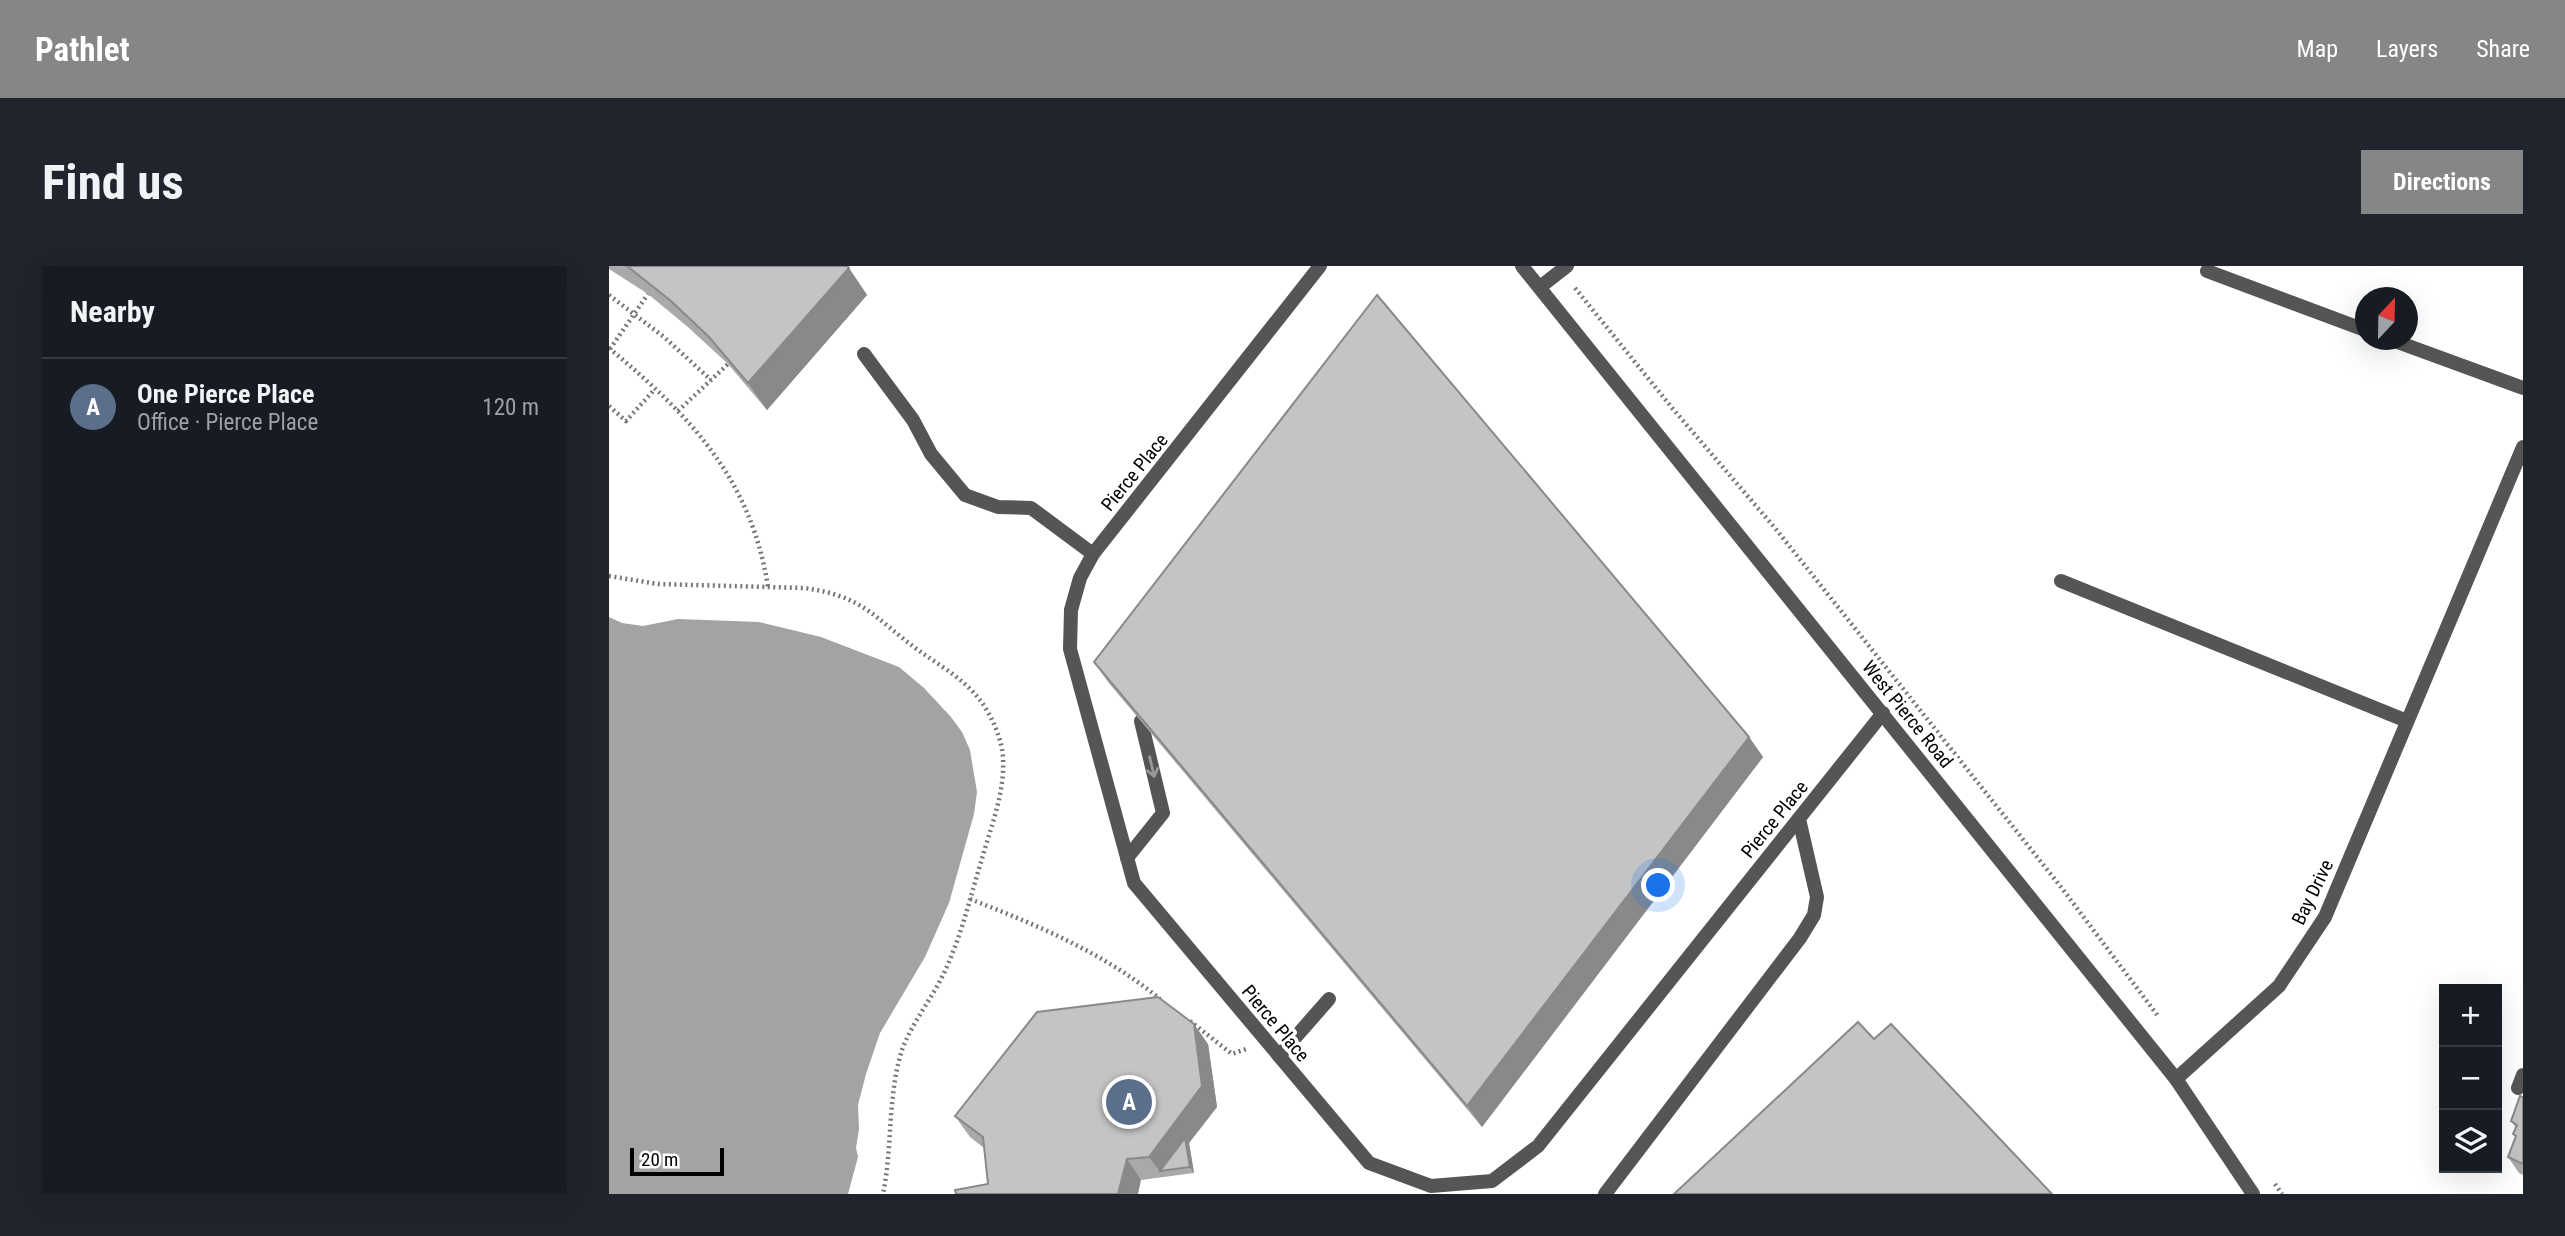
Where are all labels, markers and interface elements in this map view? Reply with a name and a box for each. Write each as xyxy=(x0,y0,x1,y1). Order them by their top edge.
text: Pathlet xyxy=(35,30,130,69)
text: Map xyxy=(2297,35,2338,63)
text: Layers xyxy=(2376,35,2438,63)
text: Share xyxy=(2476,35,2530,63)
button: Directions xyxy=(2361,150,2523,214)
text: Find us xyxy=(42,154,184,211)
north arrow xyxy=(2355,287,2418,350)
text: Nearby xyxy=(70,294,155,329)
text: One Pierce Place xyxy=(137,379,314,409)
text: A xyxy=(86,394,100,421)
text: 120 m xyxy=(482,394,539,421)
text: Office · Pierce Place xyxy=(137,409,318,436)
street label: Pierce Place xyxy=(1096,429,1173,516)
street label: West Pierce Road xyxy=(1857,656,1958,773)
one-way arrow xyxy=(1146,755,1159,778)
street label: Pierce Place xyxy=(1736,776,1813,863)
street label: Bay Drive xyxy=(2287,856,2338,929)
your location xyxy=(1641,868,1675,902)
street label: Pierce Place xyxy=(1237,980,1314,1066)
map controls xyxy=(2439,984,2502,1173)
button: + xyxy=(2439,984,2502,1047)
button: − xyxy=(2439,1047,2502,1110)
pin: A xyxy=(1106,1076,1152,1128)
button: layers xyxy=(2439,1110,2502,1173)
scale bar xyxy=(630,1145,725,1177)
text: 20 m xyxy=(641,1148,678,1171)

